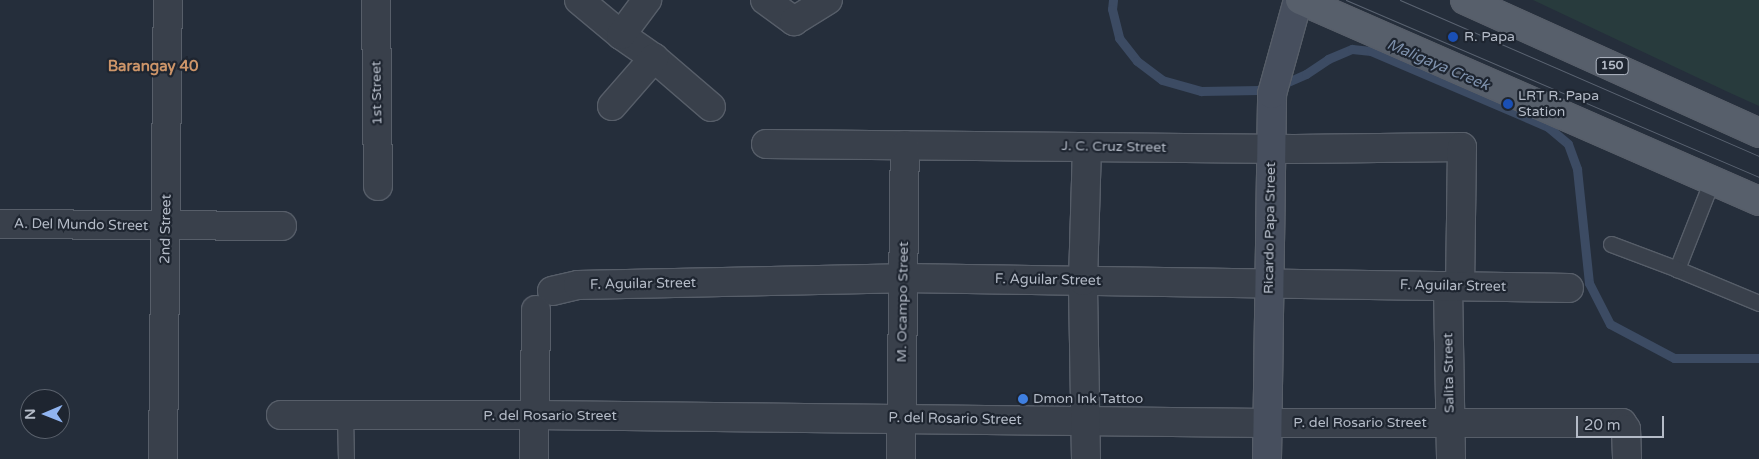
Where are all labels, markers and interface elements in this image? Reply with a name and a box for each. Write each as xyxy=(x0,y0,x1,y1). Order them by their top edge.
place label: R. Papa xyxy=(1464,29,1515,45)
marker: R. Papa xyxy=(1446,30,1460,44)
water label: Maligaya Creek xyxy=(1384,35,1492,95)
road number: 150 xyxy=(1594,56,1630,76)
district label: Barangay 40 xyxy=(108,58,198,76)
street label: 1st Street xyxy=(368,61,386,125)
place label: LRT R. Papa Station xyxy=(1518,88,1599,120)
marker: LRT R. Papa Station xyxy=(1502,98,1514,110)
street label: J. C. Cruz Street xyxy=(1061,138,1167,156)
street label: Ricardo Papa Street xyxy=(1260,162,1280,294)
street label: 2nd Street xyxy=(157,194,175,264)
street label: A. Del Mundo Street xyxy=(14,215,148,235)
street label: M. Ocampo Street xyxy=(894,241,912,363)
street label: F. Aguilar Street xyxy=(995,271,1101,289)
street label: F. Aguilar Street xyxy=(590,275,696,293)
street label: F. Aguilar Street xyxy=(1400,277,1506,295)
street label: Salita Street xyxy=(1440,333,1458,413)
north arrow xyxy=(20,389,70,439)
place label: Dmon Ink Tattoo xyxy=(1033,391,1143,407)
marker: Dmon Ink Tattoo xyxy=(1017,393,1029,405)
scale bar xyxy=(1579,406,1666,438)
text: N xyxy=(22,408,39,420)
street label: P. del Rosario Street xyxy=(483,408,617,424)
street label: P. del Rosario Street xyxy=(888,409,1022,429)
street label: P. del Rosario Street xyxy=(1293,415,1427,431)
text: 20 m xyxy=(1584,416,1621,434)

